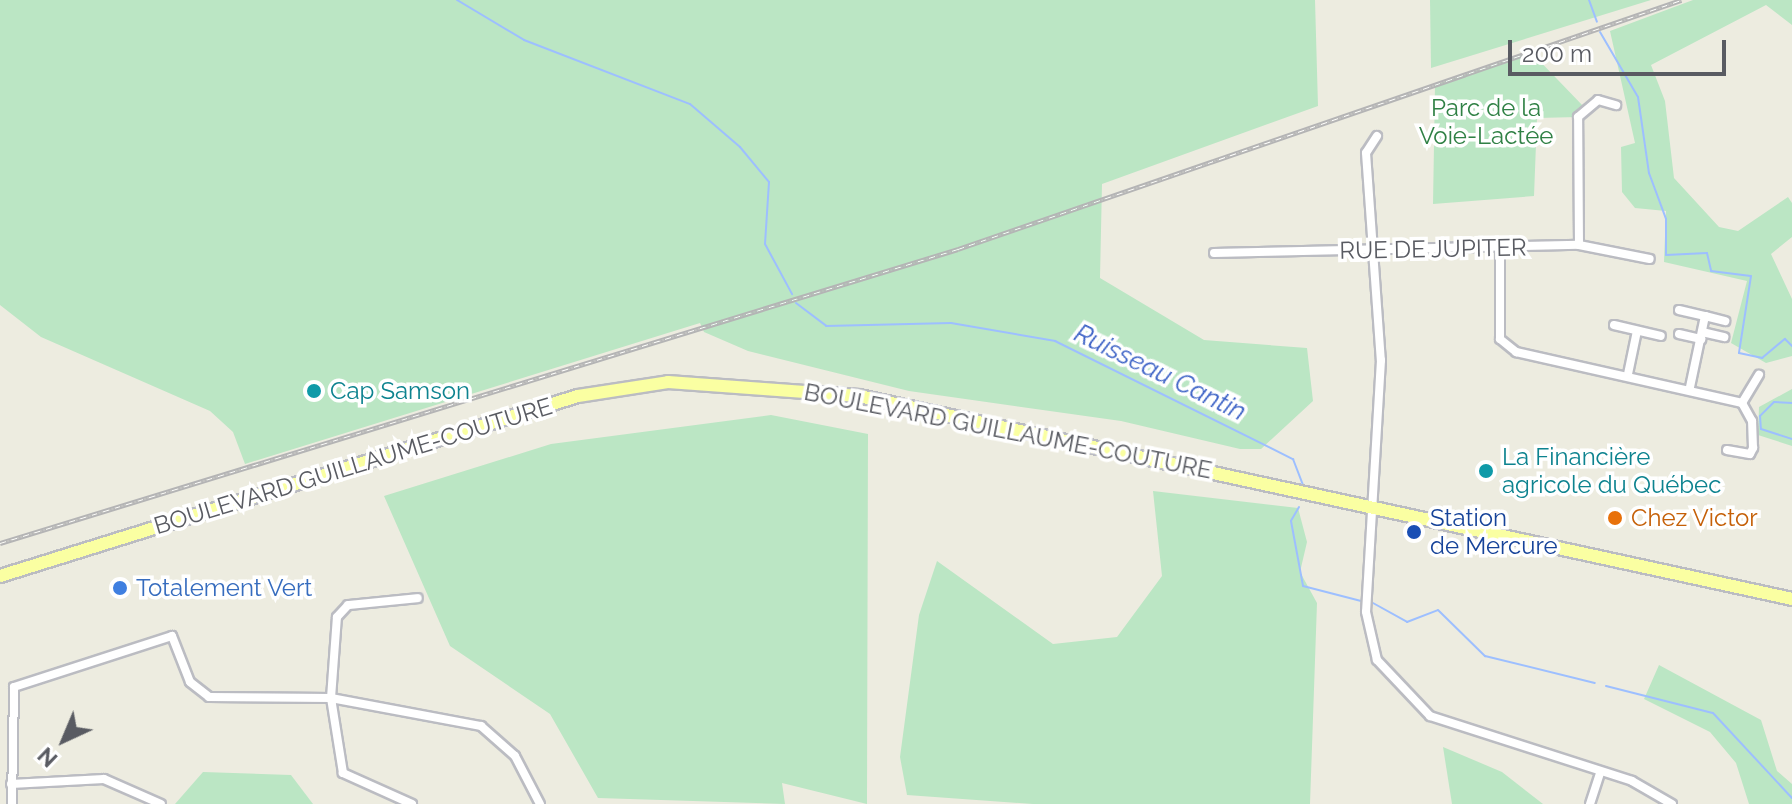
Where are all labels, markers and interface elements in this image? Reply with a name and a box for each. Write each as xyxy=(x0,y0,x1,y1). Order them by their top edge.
scale bar xyxy=(1512,24,1730,74)
text: 200 m xyxy=(1522,39,1592,68)
park label: Parc de la Voie-Lactée xyxy=(1419,94,1553,150)
street label: RUE DE JUPITER xyxy=(1339,233,1527,265)
water label: Ruisseau Cantin xyxy=(1069,318,1251,428)
place label: Cap Samson xyxy=(330,377,470,405)
street label: BOULEVARD GUILLAUME-COUTURE xyxy=(802,377,1214,485)
marker: Cap Samson xyxy=(305,382,323,400)
street label: BOULEVARD GUILLAUME-COUTURE xyxy=(150,392,556,540)
place label: La Financière agricole du Québec xyxy=(1502,443,1721,499)
marker: La Financière agricole du Québec xyxy=(1477,462,1495,480)
place label: Station de Mercure xyxy=(1430,504,1558,560)
place label: Chez Victor xyxy=(1631,504,1759,532)
marker: Chez Victor xyxy=(1606,509,1624,527)
marker: Station de Mercure xyxy=(1405,523,1423,541)
place label: Totalement Vert xyxy=(136,574,313,602)
marker: Totalement Vert xyxy=(111,579,129,597)
north arrow xyxy=(24,700,104,780)
text: N xyxy=(32,742,62,772)

